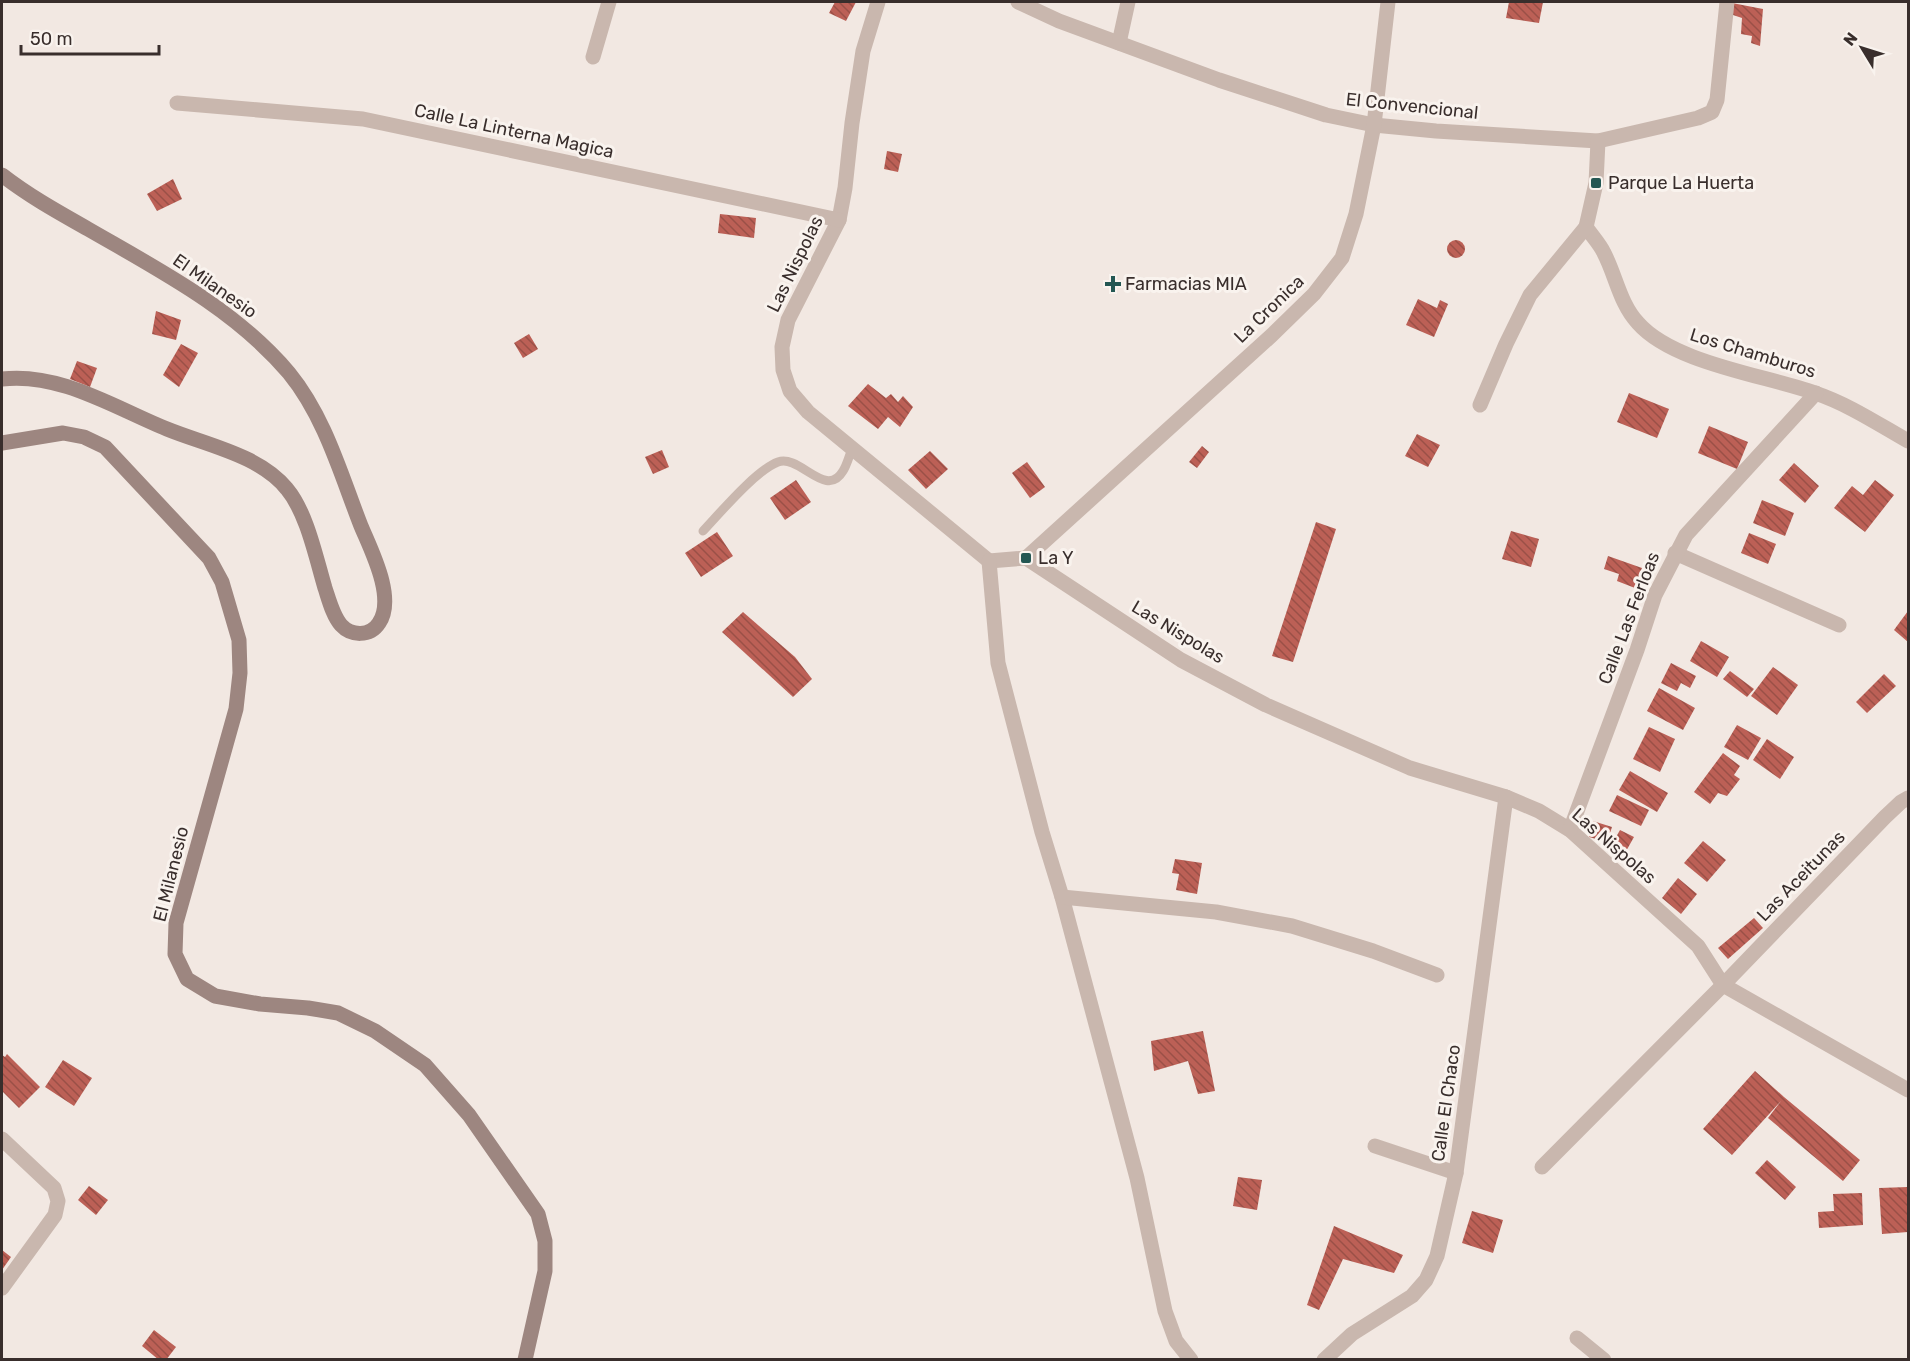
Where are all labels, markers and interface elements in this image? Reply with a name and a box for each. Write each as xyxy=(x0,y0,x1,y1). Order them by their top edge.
scale bar xyxy=(21,18,159,56)
north arrow xyxy=(1832,18,1892,78)
text: 50 m xyxy=(30,28,73,50)
text: N xyxy=(1840,29,1862,49)
street label: El Convencional xyxy=(1345,88,1479,124)
street label: Calle La Linterna Magica xyxy=(412,99,616,163)
place label: Parque La Huerta xyxy=(1608,172,1754,194)
marker: Parque La Huerta xyxy=(1589,176,1603,190)
street label: Las Nispolas xyxy=(762,212,828,316)
street label: El Milanesio xyxy=(169,249,261,323)
street label: La Cronica xyxy=(1229,270,1309,348)
place label: Farmacias MIA xyxy=(1125,273,1247,295)
marker: Farmacias MIA xyxy=(1106,277,1120,291)
street label: Los Chamburos xyxy=(1687,323,1819,383)
place label: La Y xyxy=(1038,547,1074,569)
street label: Calle Las Ferloas xyxy=(1594,549,1664,687)
marker: La Y xyxy=(1019,551,1033,565)
street label: Las Nispolas xyxy=(1128,596,1228,668)
street label: Las Nispolas xyxy=(1567,803,1661,889)
street label: El Milanesio xyxy=(149,824,193,924)
street label: Las Aceitunas xyxy=(1752,826,1850,926)
street label: Calle El Chaco xyxy=(1427,1043,1465,1163)

